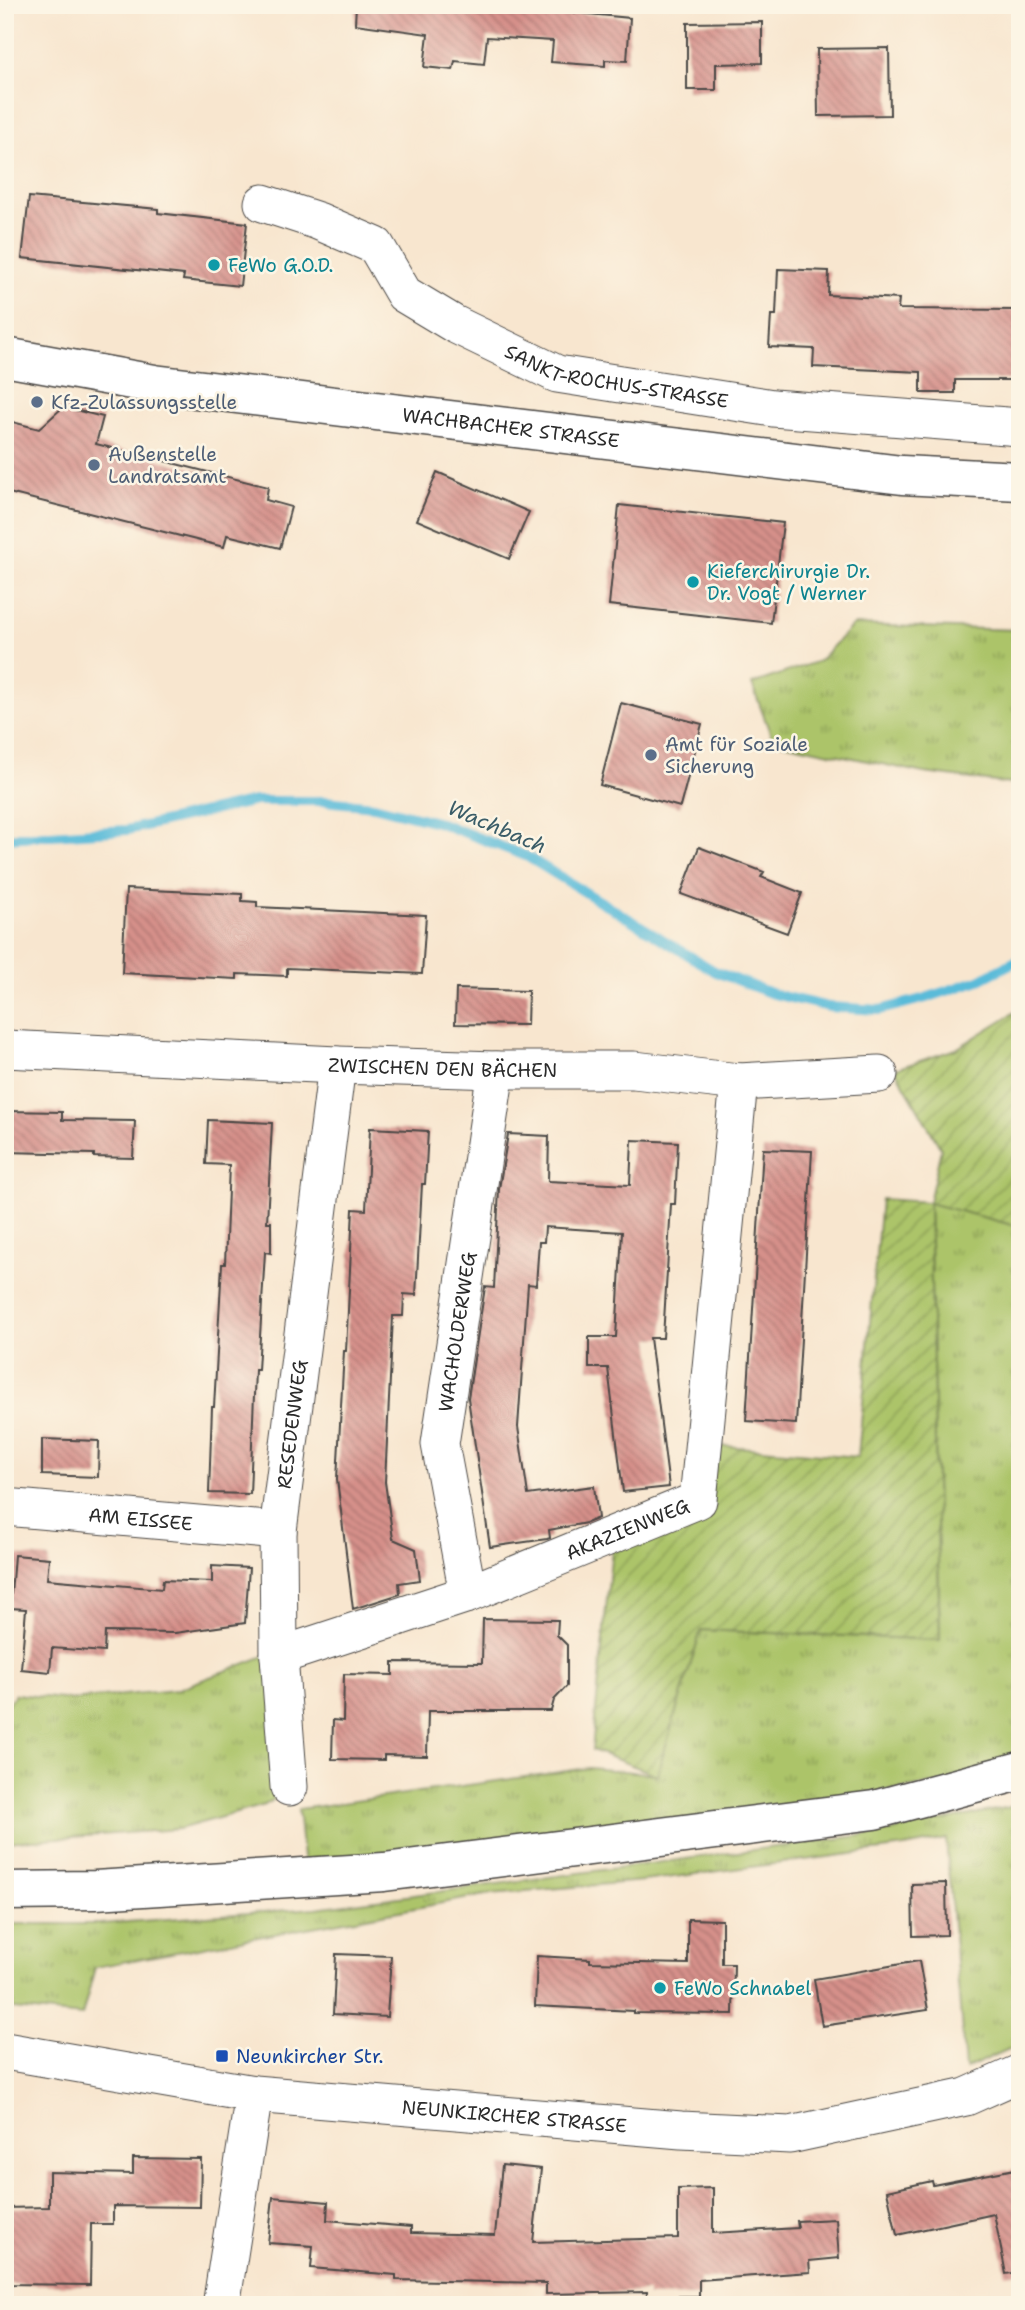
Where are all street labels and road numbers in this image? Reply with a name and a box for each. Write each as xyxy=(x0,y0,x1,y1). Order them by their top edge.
street label: SANKT-ROCHUS-STRASSE xyxy=(501,339,730,414)
street label: WACHBACHER STRASSE xyxy=(401,402,621,454)
street label: ZWISCHEN DEN BÄCHEN xyxy=(327,1053,557,1083)
street label: WACHOLDERWEG xyxy=(433,1250,482,1414)
street label: RESEDENWEG xyxy=(271,1358,313,1490)
street label: AKAZIENWEG xyxy=(562,1493,693,1566)
street label: AM EISSEE xyxy=(87,1502,194,1536)
street label: NEUNKIRCHER STRASSE xyxy=(401,2095,628,2138)

